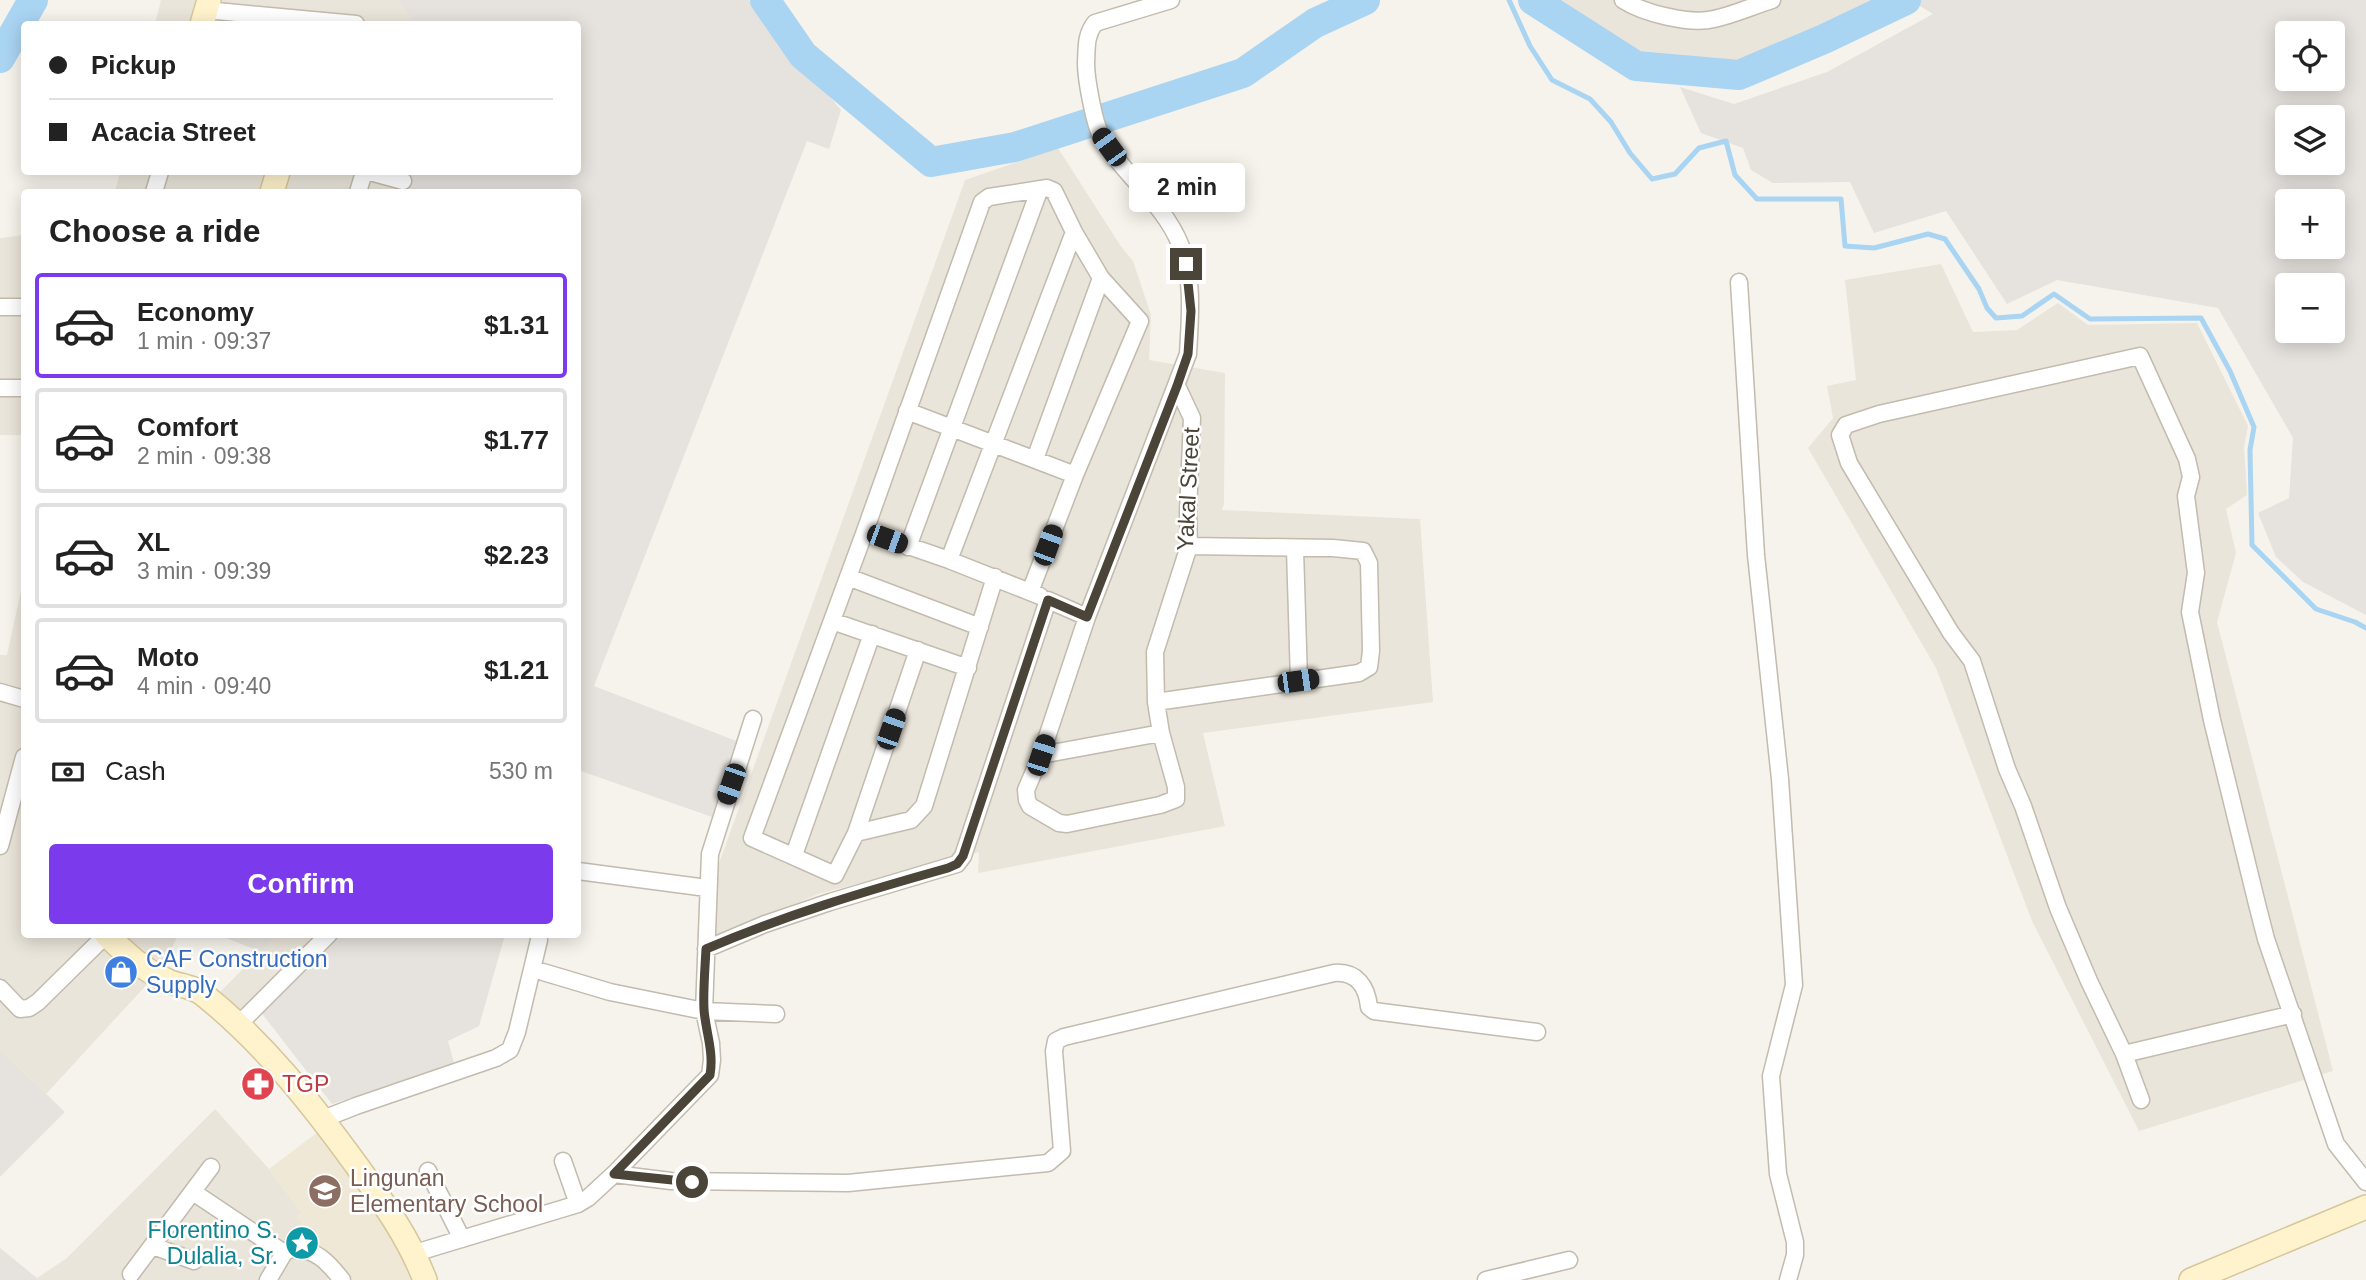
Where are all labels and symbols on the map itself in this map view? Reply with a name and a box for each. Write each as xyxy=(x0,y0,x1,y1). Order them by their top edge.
car xyxy=(1089,124,1130,170)
callout: 2 min xyxy=(1128,162,1244,212)
route end xyxy=(1170,248,1202,280)
street label: Yakal Street xyxy=(1172,426,1204,551)
car xyxy=(864,522,911,556)
car xyxy=(1031,522,1066,568)
car xyxy=(1276,668,1321,694)
car xyxy=(875,706,908,752)
car xyxy=(1025,732,1058,778)
car xyxy=(715,761,748,807)
place label: CAF Construction Supply xyxy=(146,946,328,998)
shop icon: CAF Construction Supply xyxy=(102,953,140,991)
pharmacy icon: TGP xyxy=(239,1065,277,1103)
place label: TGP xyxy=(282,1071,329,1097)
place label: Lingunan Elementary School xyxy=(350,1165,543,1217)
route start xyxy=(676,1166,708,1198)
school or university icon: Lingunan Elementary School xyxy=(306,1172,344,1210)
place label: Florentino S. Dulalia, Sr. xyxy=(148,1217,278,1269)
place icon: Florentino S. Dulalia, Sr. xyxy=(283,1224,321,1262)

